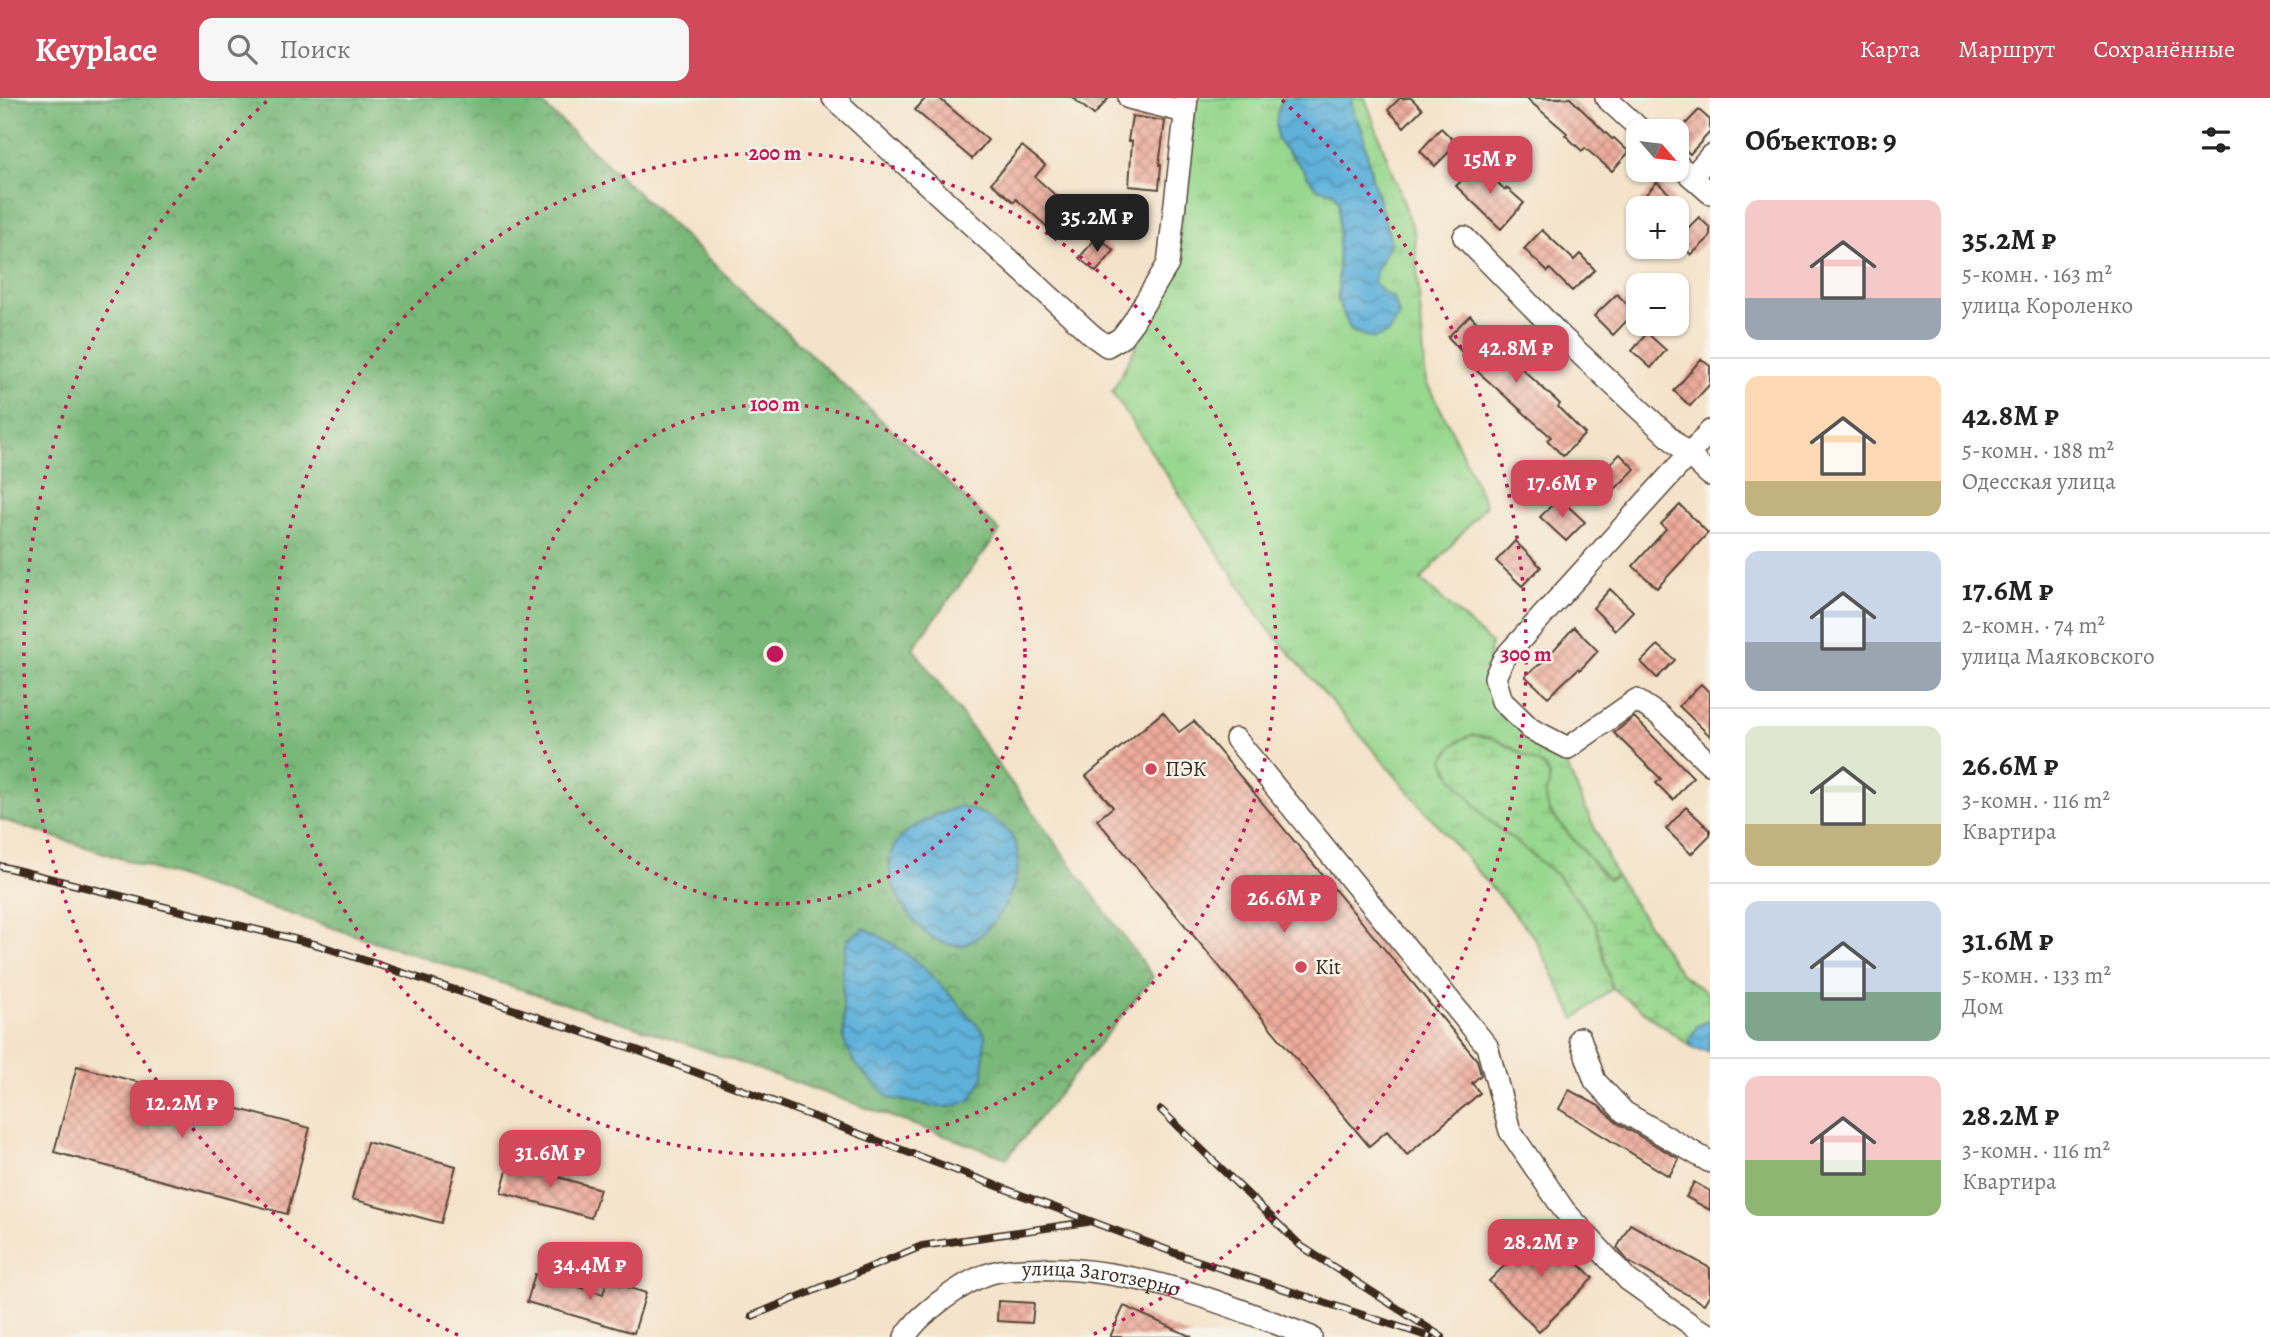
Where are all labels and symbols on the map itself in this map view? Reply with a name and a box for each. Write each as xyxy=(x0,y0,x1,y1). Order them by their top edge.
north arrow xyxy=(1626,119,1689,182)
pin: 15M ₽ xyxy=(1441,136,1539,196)
text: 200 m xyxy=(749,139,802,167)
pin: 35.2M ₽ xyxy=(1032,194,1162,254)
pin: 42.8M ₽ xyxy=(1451,326,1581,385)
text: 100 m xyxy=(750,390,800,418)
pin: 17.6M ₽ xyxy=(1497,460,1627,520)
text: 300 m xyxy=(1500,640,1552,668)
centre of rings xyxy=(763,642,787,666)
place label: ПЭК xyxy=(1165,755,1207,783)
marker: ПЭК xyxy=(1143,761,1159,777)
pin: 26.6M ₽ xyxy=(1219,876,1349,935)
place label: Kit xyxy=(1315,953,1341,981)
marker: Kit xyxy=(1293,959,1309,975)
pin: 12.2M ₽ xyxy=(117,1080,247,1140)
pin: 31.6M ₽ xyxy=(485,1130,615,1190)
pin: 28.2M ₽ xyxy=(1476,1220,1606,1279)
pin: 34.4M ₽ xyxy=(525,1242,655,1302)
street label: улица Заготзерно xyxy=(1020,1254,1184,1303)

